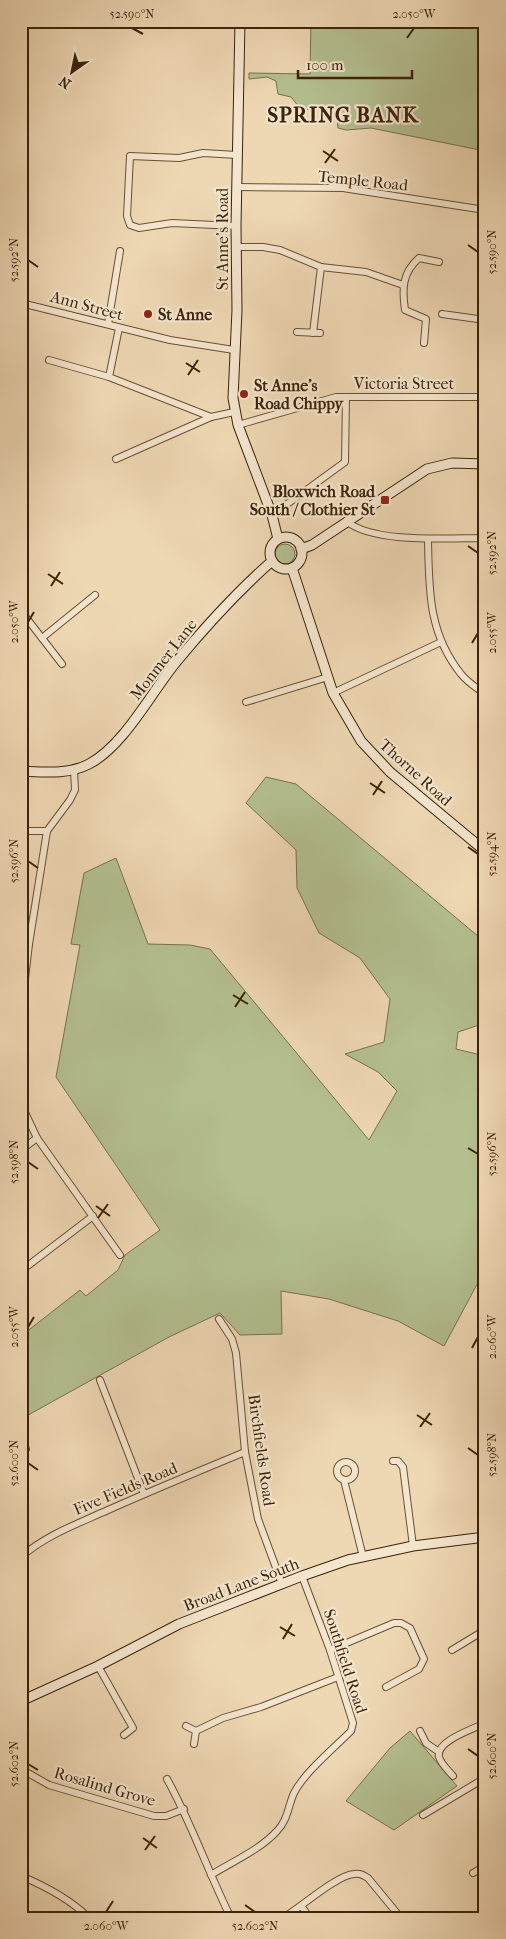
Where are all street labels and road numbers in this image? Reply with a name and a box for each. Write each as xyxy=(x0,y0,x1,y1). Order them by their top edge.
street label: Temple Road xyxy=(317,166,409,195)
street label: St Anne's Road xyxy=(213,187,232,290)
street label: Ann Street xyxy=(47,286,126,324)
street label: Victoria Street xyxy=(353,374,454,393)
street label: Monmer Lane xyxy=(126,615,201,704)
street label: Thorne Road xyxy=(375,735,456,810)
street label: Birchfields Road xyxy=(244,1393,279,1507)
street label: Five Fields Road xyxy=(70,1458,180,1519)
street label: Broad Lane South xyxy=(181,1554,302,1615)
street label: Southfield Road xyxy=(320,1606,371,1716)
street label: Rosalind Grove xyxy=(52,1763,158,1810)

